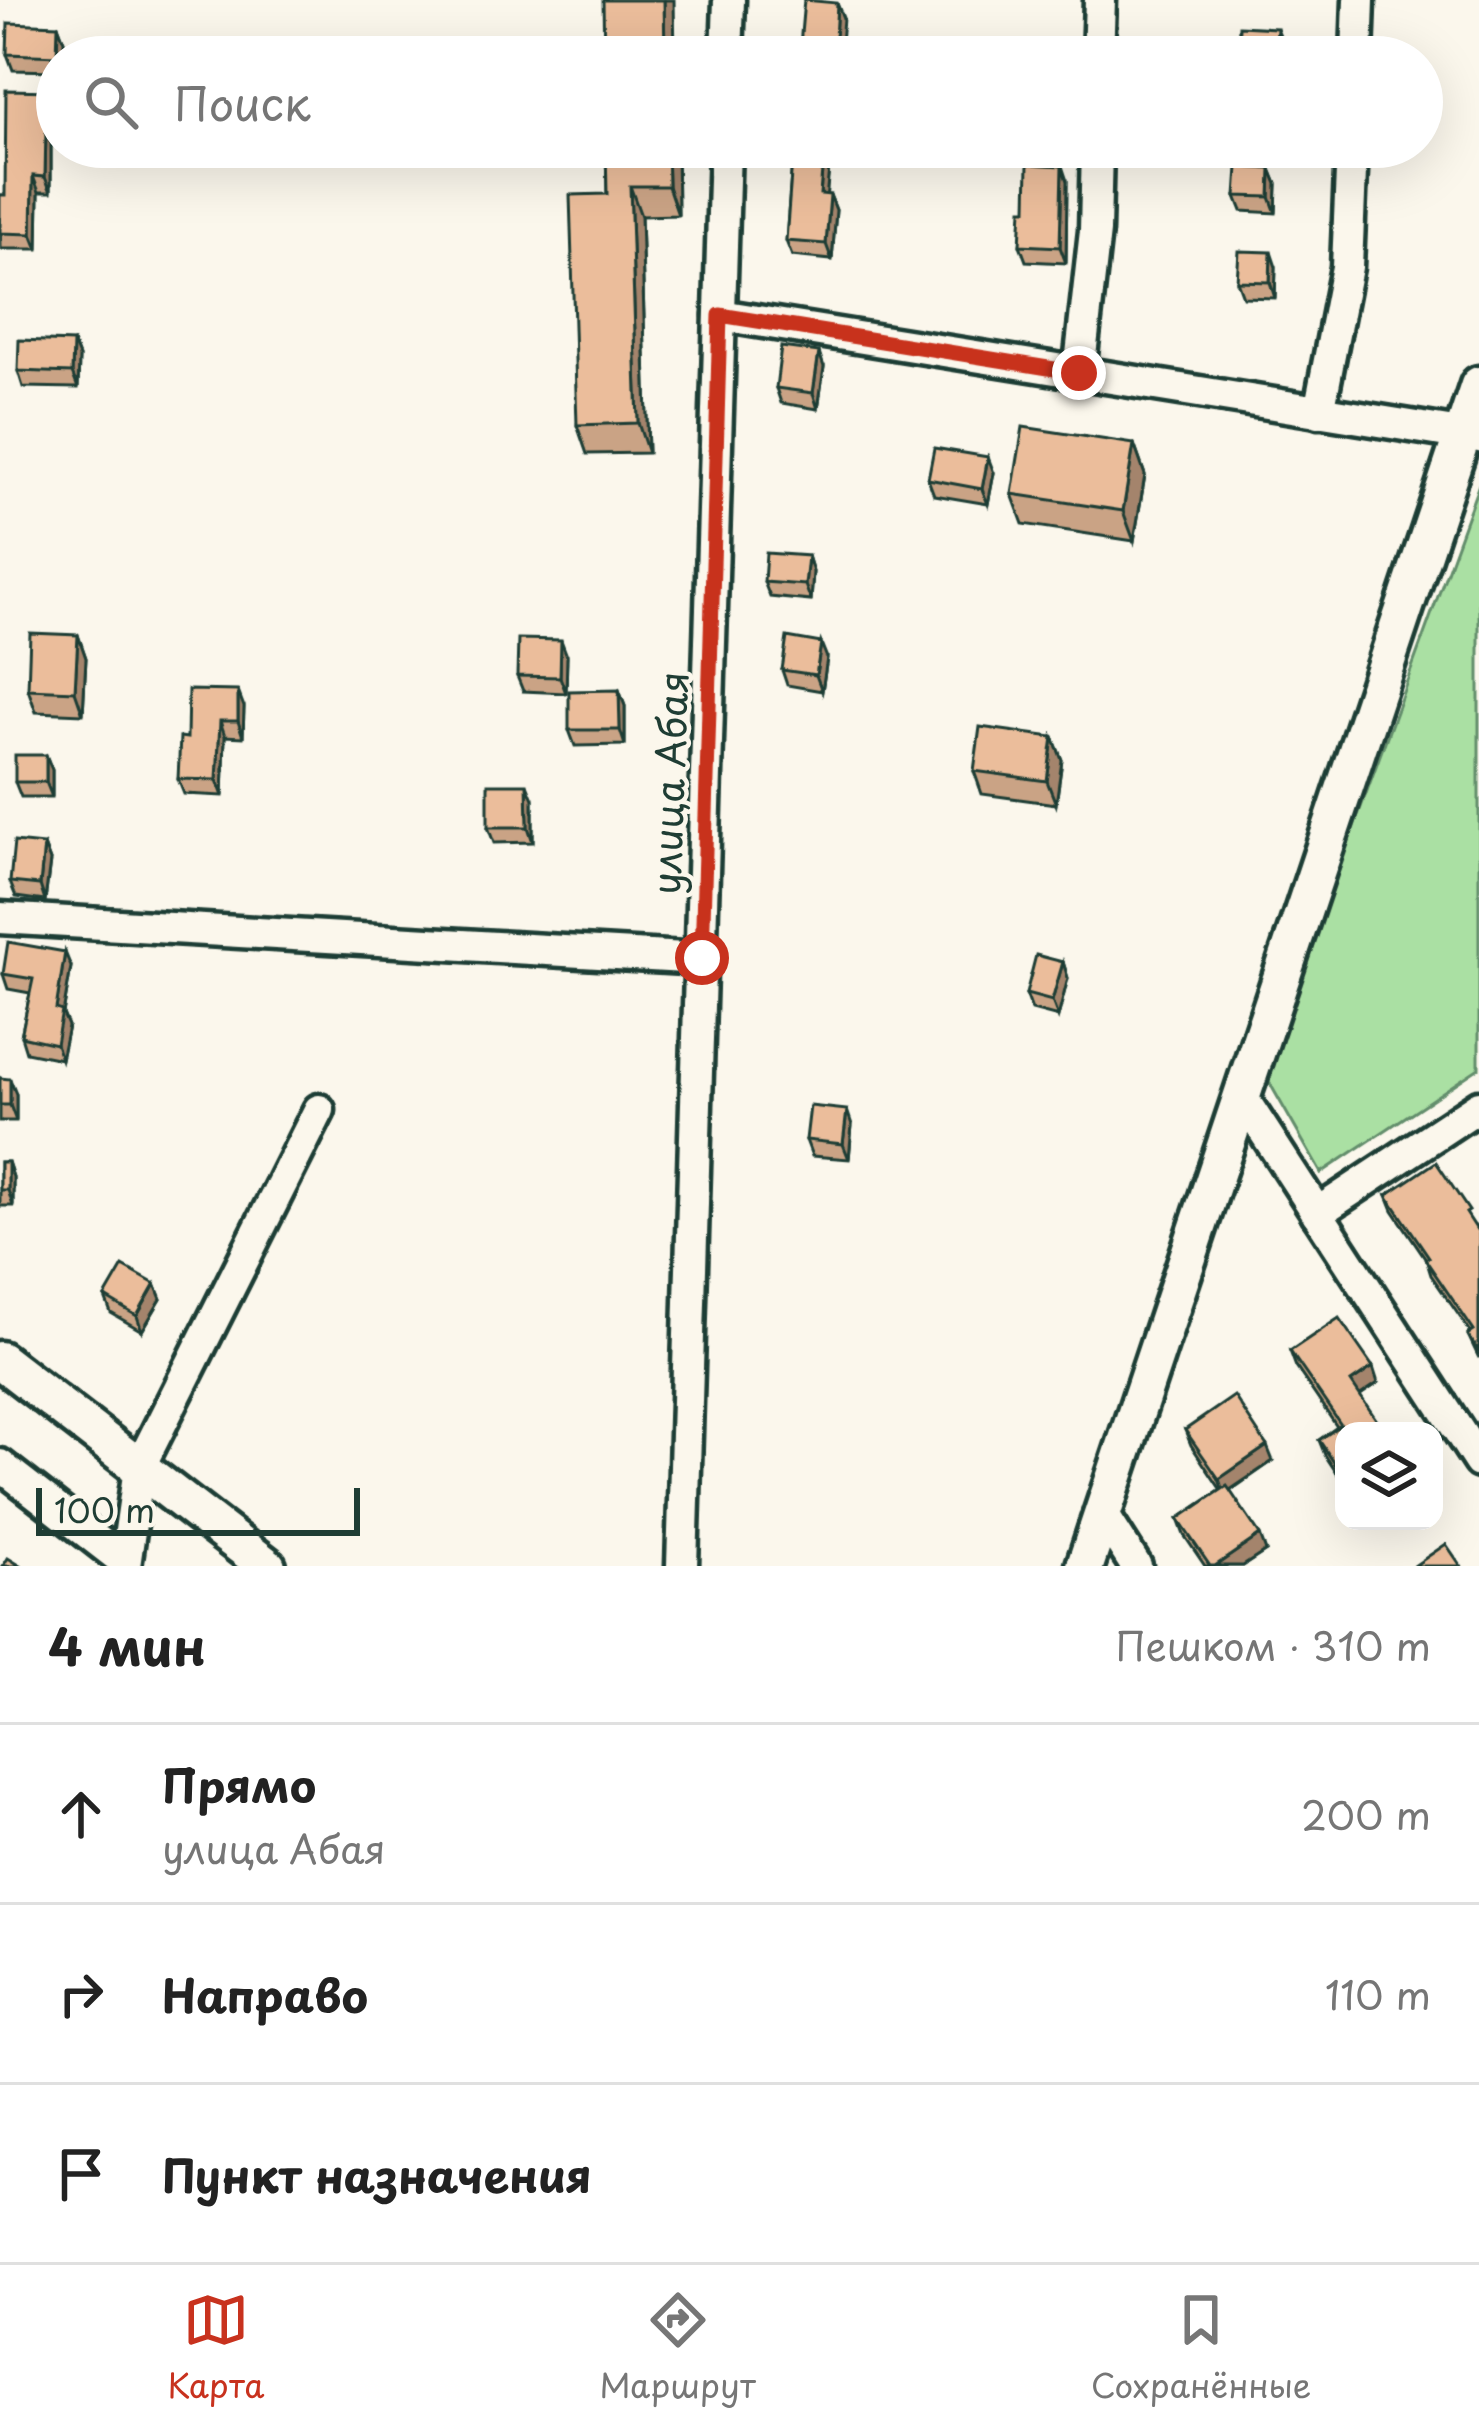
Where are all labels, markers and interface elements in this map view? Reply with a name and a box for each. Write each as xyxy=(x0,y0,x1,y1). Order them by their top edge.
search box xyxy=(36,36,1443,168)
text: Поиск xyxy=(174,68,311,136)
icon: search xyxy=(78,69,144,135)
route end xyxy=(1052,346,1106,400)
street label: улица Абая xyxy=(635,670,701,896)
route start xyxy=(675,931,729,985)
map controls xyxy=(1335,1422,1443,1530)
button: layers xyxy=(1335,1422,1443,1530)
scale bar xyxy=(36,1482,360,1535)
text: 100 m xyxy=(54,1484,155,1534)
text: 4 мин xyxy=(48,1606,206,1683)
text: Пешком · 310 m xyxy=(1115,1615,1431,1674)
text: Прямо xyxy=(162,1750,316,1818)
icon: ahead xyxy=(48,1781,114,1847)
text: 200 m xyxy=(1301,1784,1431,1843)
text: улица Абая xyxy=(162,1818,386,1877)
text: Направо xyxy=(162,1960,368,2028)
icon: right xyxy=(48,1961,114,2027)
text: 110 m xyxy=(1325,1964,1431,2023)
text: Пункт назначения xyxy=(162,2140,592,2208)
icon: arrive xyxy=(48,2141,114,2207)
tab: Карта xyxy=(168,2287,264,2409)
tab: Маршрут xyxy=(600,2287,756,2409)
tab: Сохранённые xyxy=(1091,2287,1311,2409)

